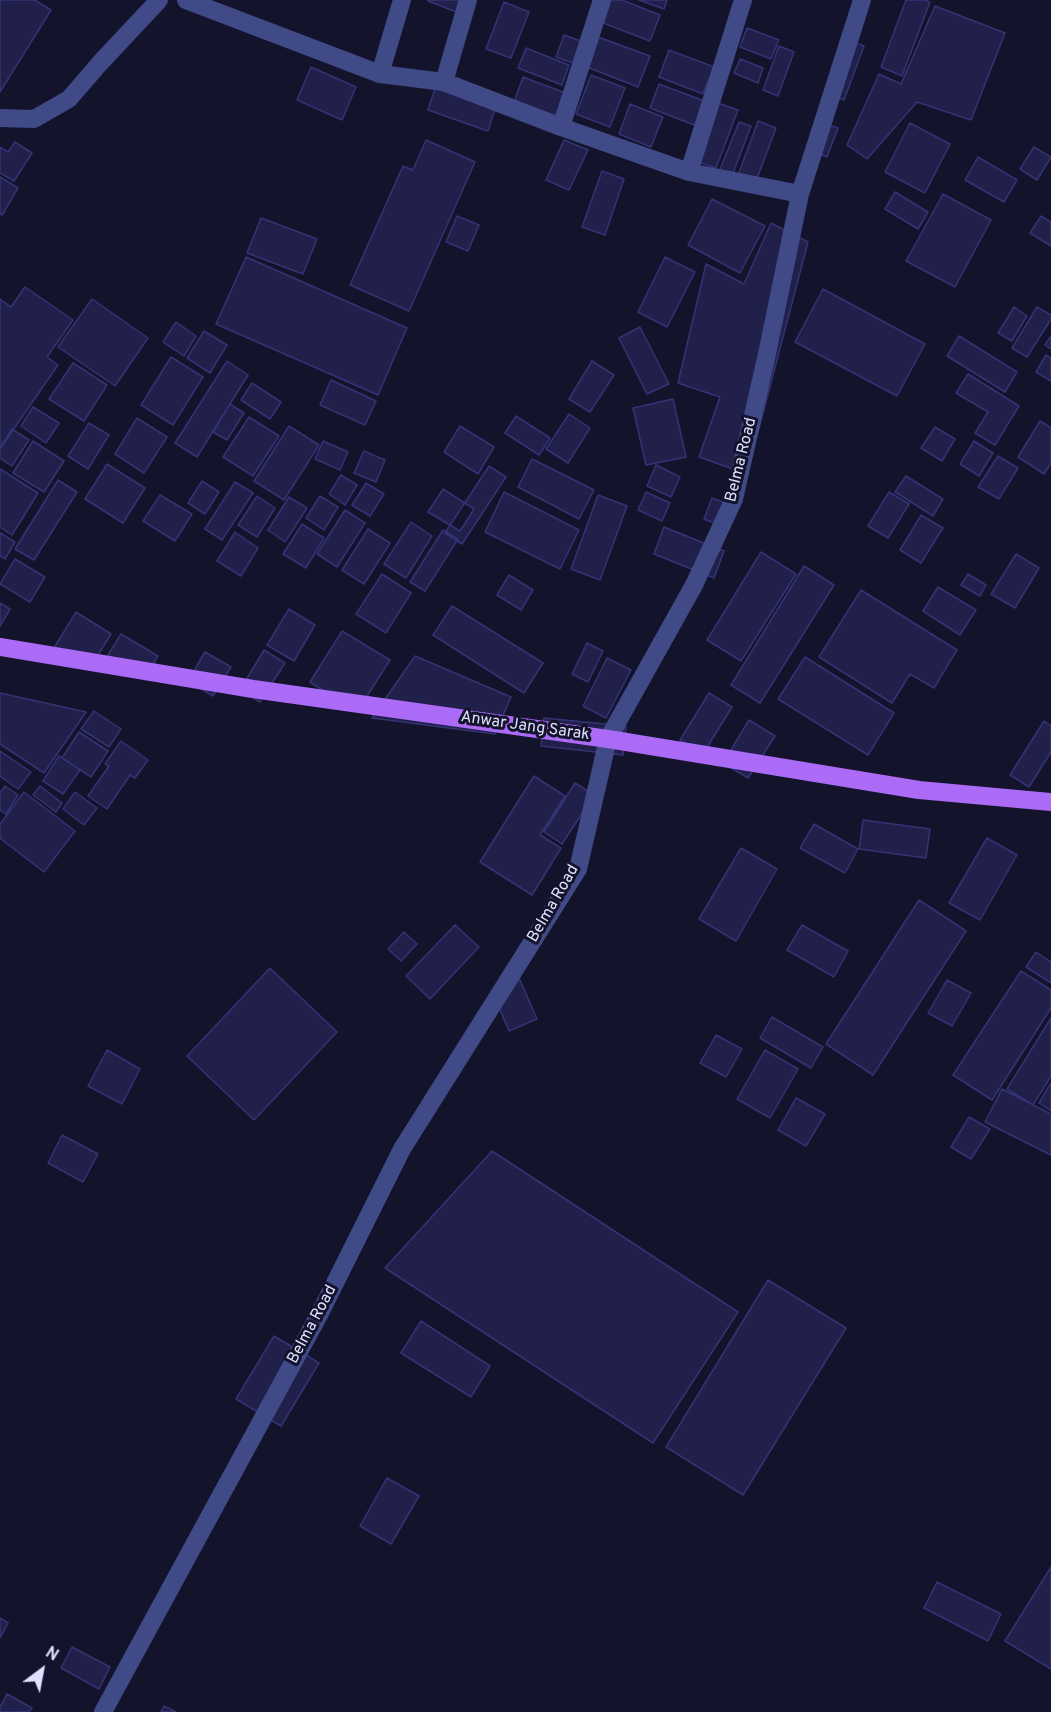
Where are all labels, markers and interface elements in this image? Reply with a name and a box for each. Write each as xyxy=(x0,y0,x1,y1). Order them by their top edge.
street label: Belma Road xyxy=(722,416,762,504)
street label: Anwar Jang Sarak xyxy=(459,708,591,746)
street label: Belma Road xyxy=(524,862,584,946)
street label: Belma Road xyxy=(284,1282,342,1368)
north arrow xyxy=(12,1640,72,1700)
text: N xyxy=(41,1643,62,1666)

